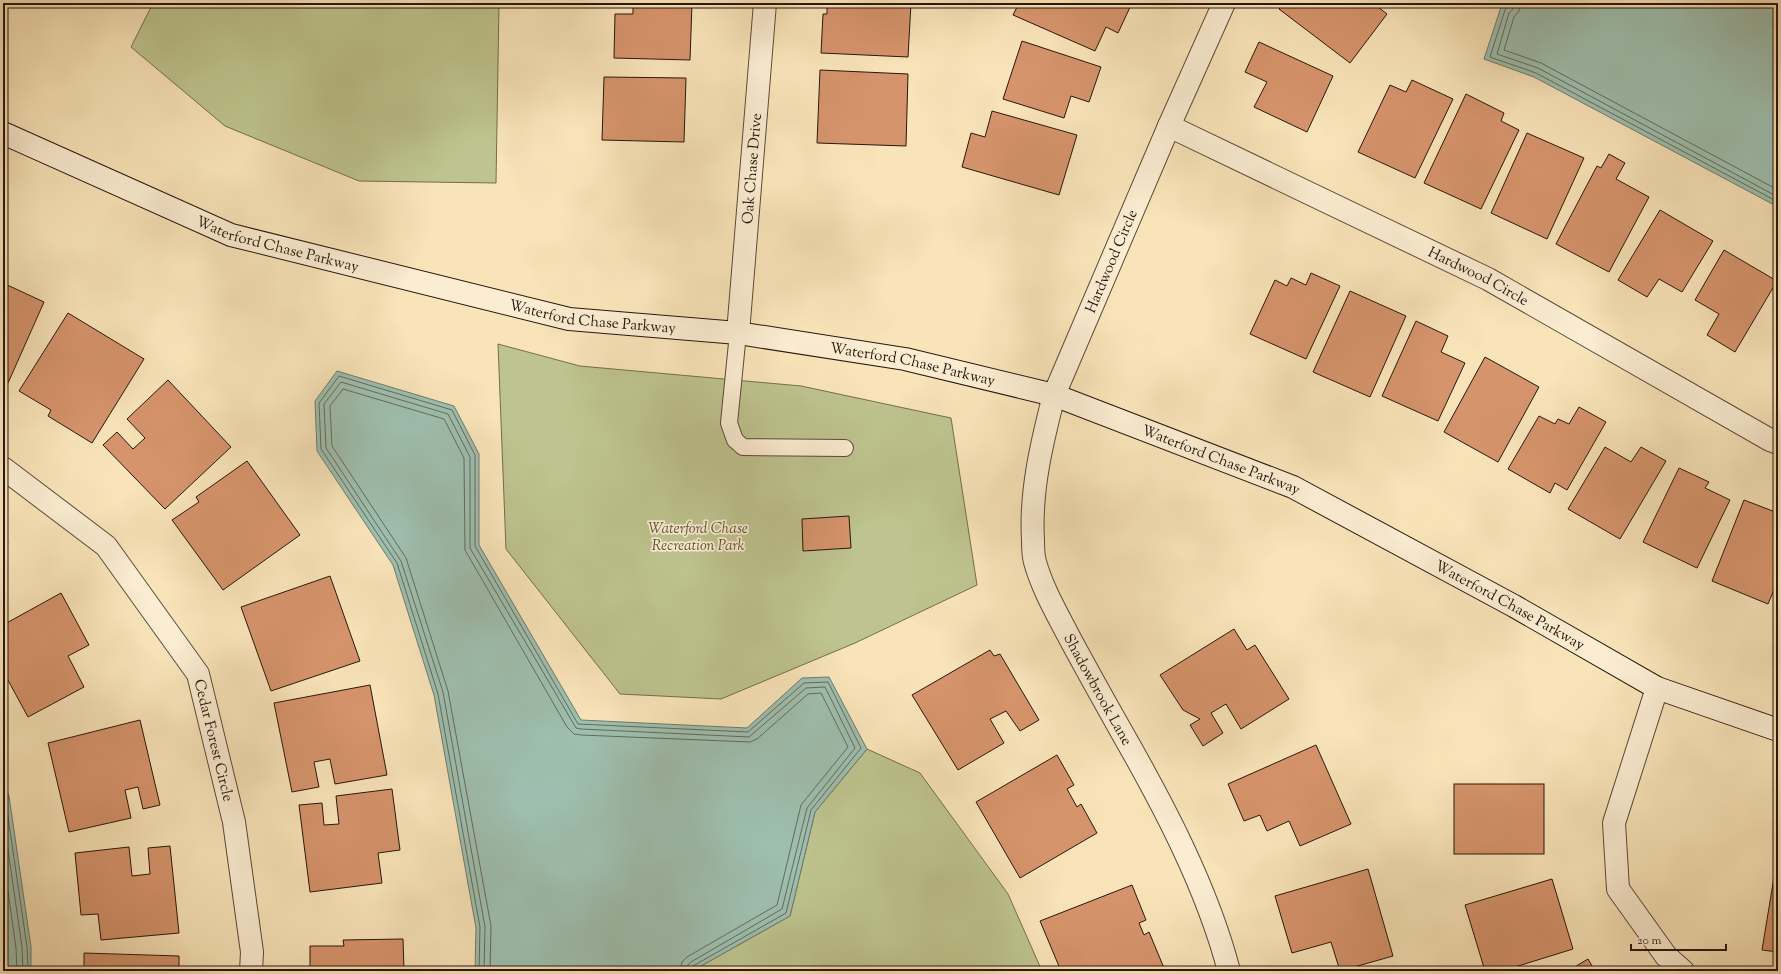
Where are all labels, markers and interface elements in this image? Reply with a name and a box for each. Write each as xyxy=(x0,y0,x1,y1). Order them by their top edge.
street label: Oak Chase Drive xyxy=(738,112,768,225)
street label: Hardwood Circle xyxy=(1081,206,1144,317)
street label: Waterford Chase Parkway xyxy=(192,212,361,278)
street label: Hardwood Circle xyxy=(1424,243,1532,312)
street label: Waterford Chase Parkway xyxy=(507,295,677,340)
street label: Waterford Chase Parkway xyxy=(828,338,998,393)
street label: Waterford Chase Parkway xyxy=(1138,421,1304,501)
park label: Waterford Chase Recreation Park xyxy=(648,519,748,557)
street label: Waterford Chase Parkway xyxy=(1431,556,1589,657)
street label: Shadowbrook Lane xyxy=(1057,630,1136,750)
street label: Cedar Forest Circle xyxy=(188,677,238,804)
scale bar xyxy=(1631,926,1726,952)
text: 20 m xyxy=(1637,932,1662,950)

